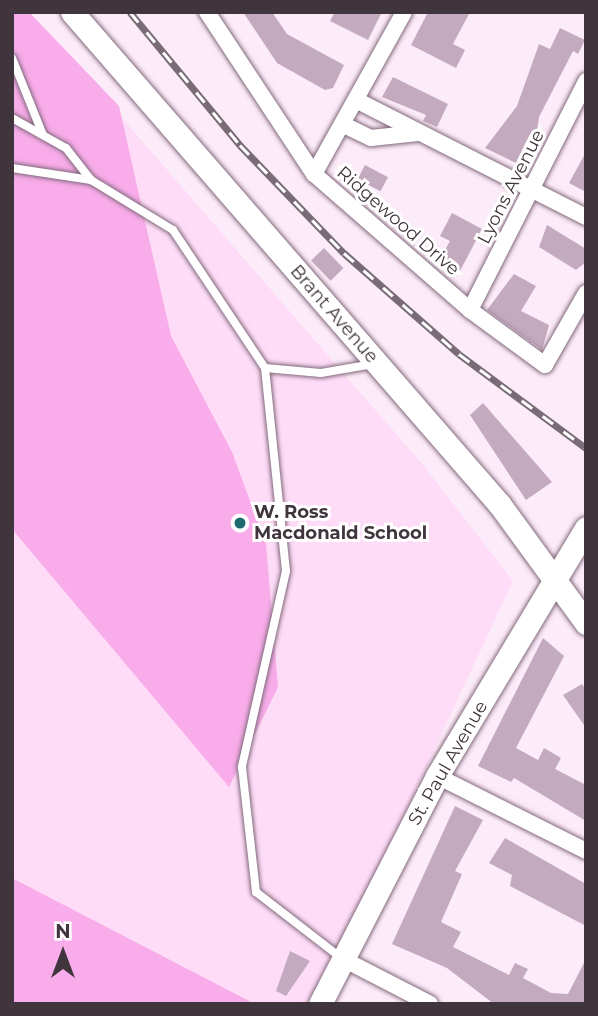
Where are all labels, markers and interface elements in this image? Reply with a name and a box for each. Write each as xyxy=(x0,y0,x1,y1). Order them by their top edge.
street label: Lyons Avenue xyxy=(473,126,549,248)
street label: Ridgewood Drive xyxy=(332,162,464,280)
street label: Brant Avenue xyxy=(286,261,382,367)
place label: W. Ross Macdonald School xyxy=(254,502,427,544)
marker: W. Ross Macdonald School xyxy=(232,515,248,531)
street label: St. Paul Avenue xyxy=(404,697,492,829)
north arrow xyxy=(28,918,98,988)
text: N xyxy=(55,920,71,943)

